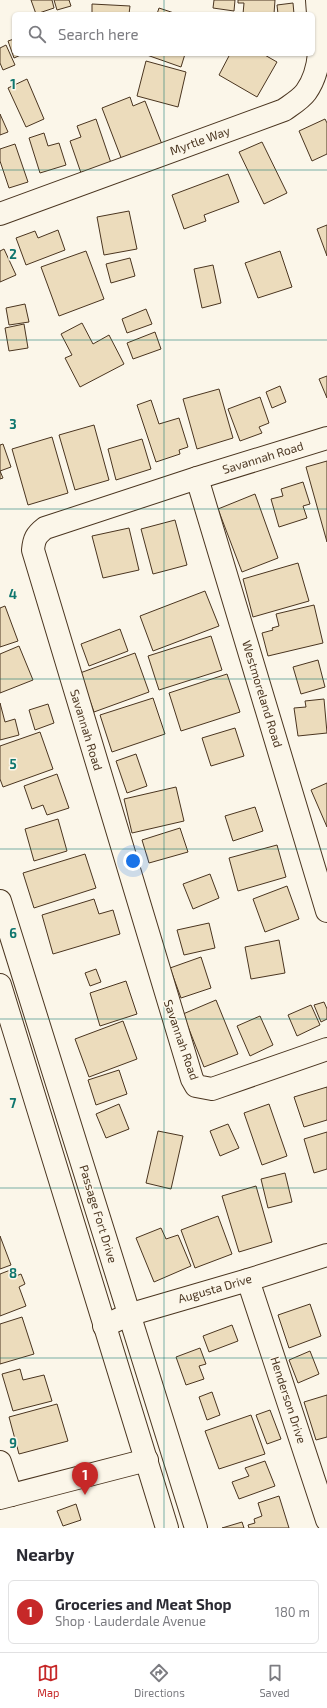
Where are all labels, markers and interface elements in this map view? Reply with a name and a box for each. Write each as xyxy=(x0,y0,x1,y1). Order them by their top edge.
search box xyxy=(12,12,315,56)
icon: search xyxy=(26,23,48,45)
text: Search here xyxy=(58,25,139,43)
text: 1 xyxy=(10,76,16,92)
street label: Myrtle Way xyxy=(168,122,232,157)
text: 2 xyxy=(9,246,17,262)
text: 3 xyxy=(9,416,17,432)
street label: Savannah Road xyxy=(220,438,305,476)
text: 4 xyxy=(9,586,17,602)
street label: Westmoreland Road xyxy=(240,639,286,749)
street label: Savannah Road xyxy=(68,687,106,772)
text: 5 xyxy=(9,756,17,772)
your location xyxy=(123,851,143,871)
text: 6 xyxy=(9,925,17,941)
street label: Savannah Road xyxy=(162,998,202,1082)
text: 7 xyxy=(10,1095,17,1111)
street label: Passage Fort Drive xyxy=(77,1163,121,1264)
text: 8 xyxy=(9,1265,17,1281)
street label: Augusta Drive xyxy=(176,1271,253,1305)
street label: Henderson Drive xyxy=(268,1354,310,1445)
text: 9 xyxy=(9,1435,17,1451)
pin: 1 xyxy=(72,1462,98,1495)
text: Nearby xyxy=(16,1544,74,1564)
text: Groceries and Meat Shop xyxy=(55,1595,232,1613)
text: 1 xyxy=(27,1604,33,1620)
text: 180 m xyxy=(275,1604,310,1620)
text: Shop · Lauderdale Avenue xyxy=(55,1613,206,1629)
tab: Map xyxy=(37,1662,59,1699)
tab: Directions xyxy=(134,1662,185,1699)
tab: Saved xyxy=(259,1662,290,1699)

